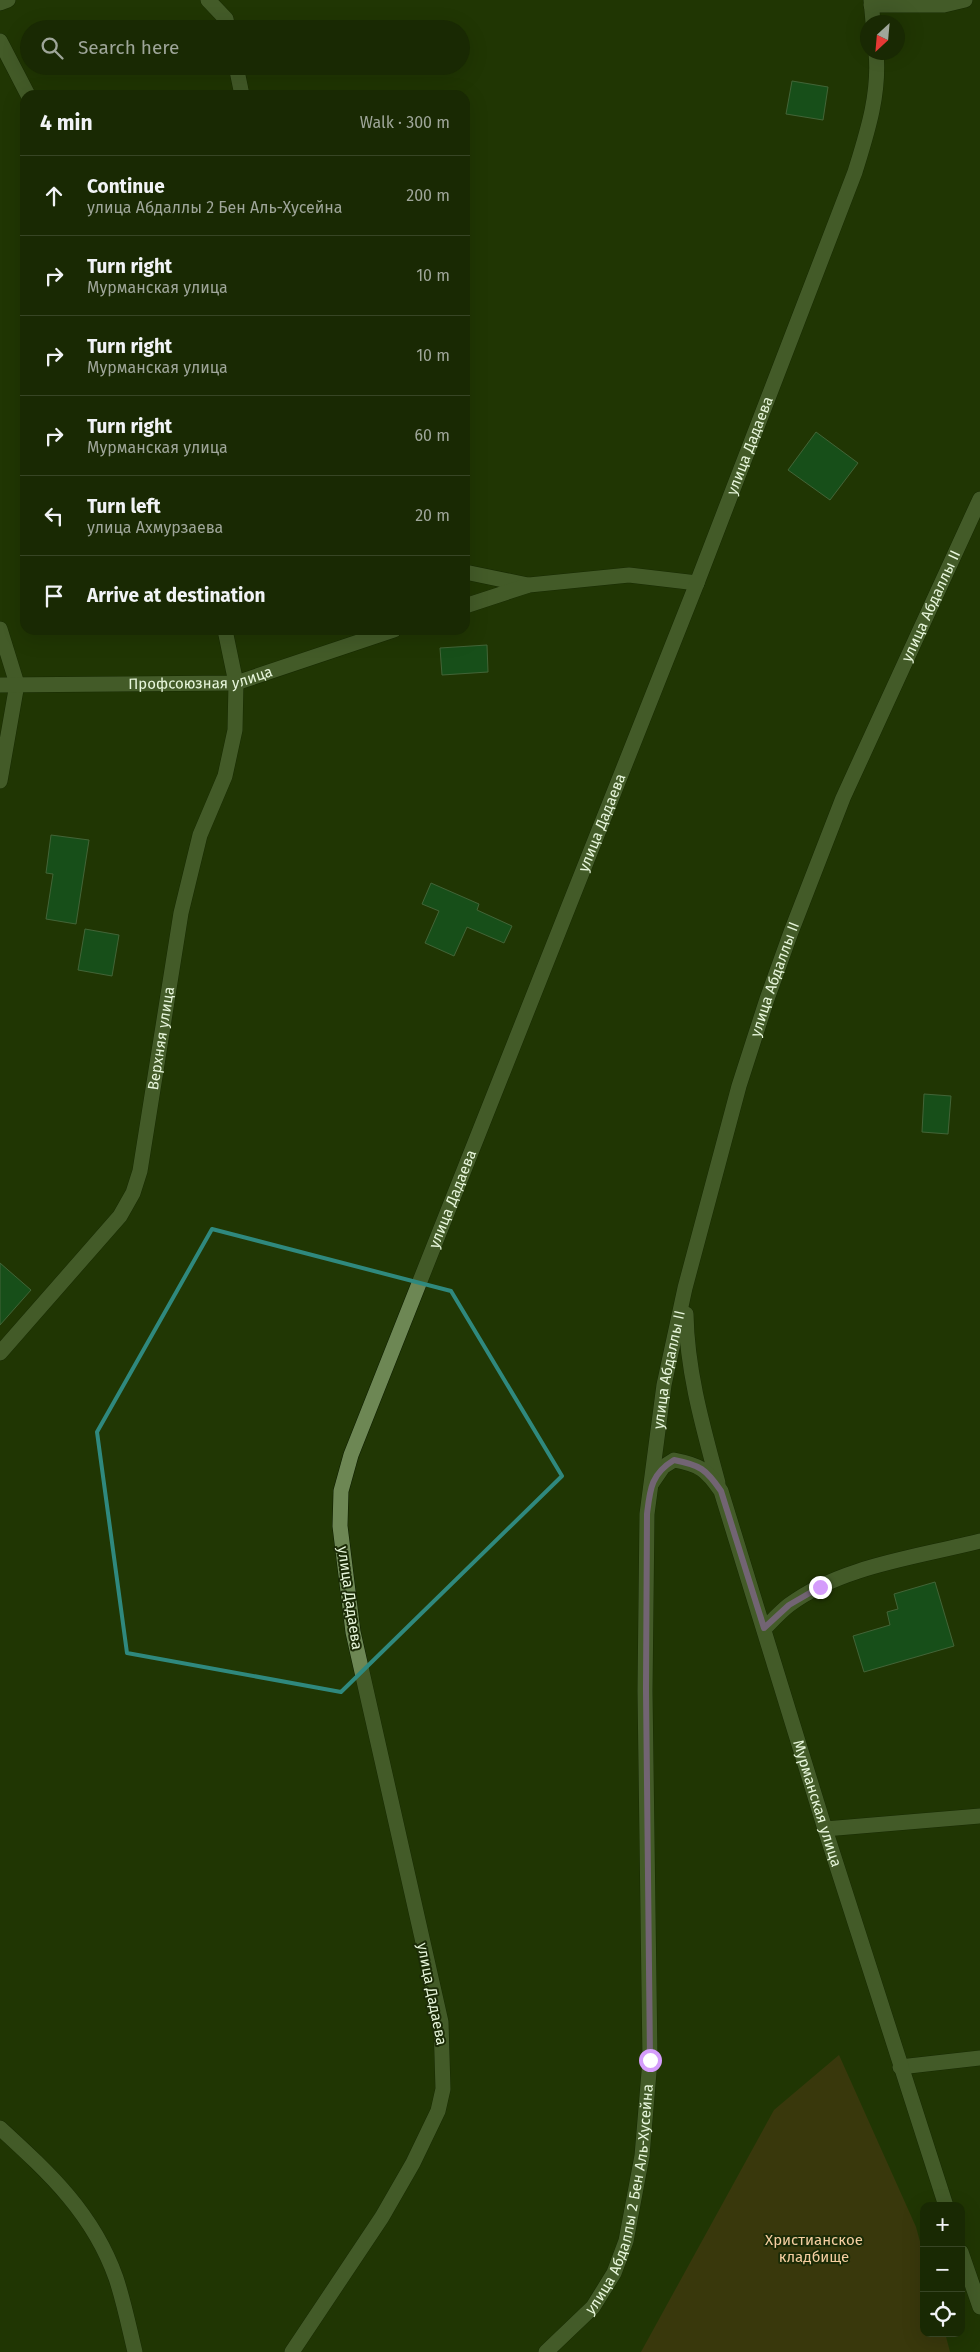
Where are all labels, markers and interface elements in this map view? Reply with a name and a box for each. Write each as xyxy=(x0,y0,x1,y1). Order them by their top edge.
north arrow xyxy=(860,15,905,60)
search box xyxy=(20,20,470,75)
icon: search xyxy=(38,34,66,62)
text: Search here xyxy=(78,36,179,59)
text: 4 min xyxy=(40,110,93,136)
text: Walk · 300 m xyxy=(360,113,450,132)
text: Continue xyxy=(87,175,165,198)
icon: ahead xyxy=(40,182,68,210)
text: 200 m xyxy=(406,186,450,205)
text: улица Абдаллы 2 Бен Аль-Хусейна xyxy=(87,198,343,217)
text: Turn right xyxy=(87,255,172,278)
icon: right xyxy=(40,262,68,290)
text: 10 m xyxy=(416,266,450,285)
text: Мурманская улица xyxy=(87,278,228,297)
text: Turn right xyxy=(87,335,172,358)
icon: right xyxy=(40,342,68,370)
text: 10 m xyxy=(416,346,450,365)
text: Мурманская улица xyxy=(87,358,228,377)
street label: улица Дадаева xyxy=(723,394,777,498)
text: Turn right xyxy=(87,415,172,438)
icon: right xyxy=(40,422,68,450)
text: 60 m xyxy=(415,426,450,445)
text: Мурманская улица xyxy=(87,438,228,457)
text: Turn left xyxy=(87,495,161,518)
icon: left xyxy=(40,502,68,530)
text: 20 m xyxy=(415,506,450,525)
text: улица Ахмурзаева xyxy=(87,518,223,537)
street label: улица Абдаллы II xyxy=(898,547,964,665)
icon: arrive xyxy=(40,582,68,610)
text: Arrive at destination xyxy=(87,584,266,607)
street label: Профсоюзная улица xyxy=(128,662,275,693)
street label: улица Дадаева xyxy=(574,771,629,875)
street label: улица Абдаллы II xyxy=(746,919,803,1039)
street label: Верхняя улица xyxy=(144,985,178,1091)
street label: улица Дадаева xyxy=(425,1147,480,1251)
street label: улица Абдаллы II xyxy=(649,1309,689,1430)
street label: улица Дадаева xyxy=(334,1545,366,1651)
route end xyxy=(809,1576,832,1599)
street label: Мурманская улица xyxy=(789,1738,846,1869)
street label: улица Дадаева xyxy=(413,1941,451,2047)
route start xyxy=(639,2049,662,2072)
street label: улица Абдаллы 2 Бен Аль-Хусейна xyxy=(582,2083,657,2318)
map controls xyxy=(920,2202,965,2337)
button: + xyxy=(920,2202,965,2247)
park label: Христианское кладбище xyxy=(765,2231,863,2266)
button: − xyxy=(920,2247,965,2292)
button: locate xyxy=(920,2292,965,2337)

